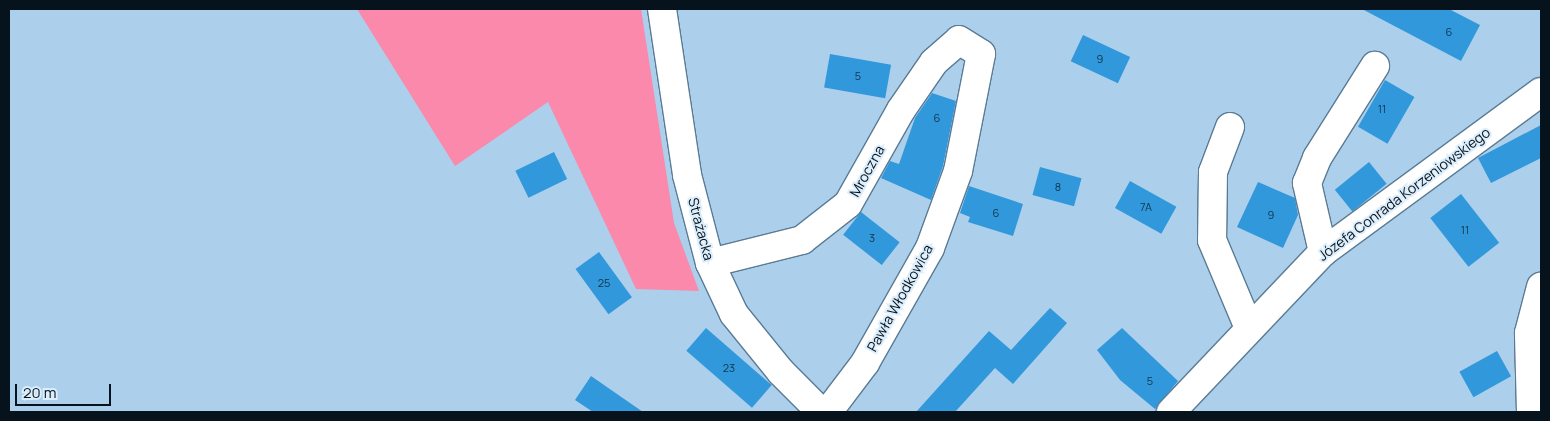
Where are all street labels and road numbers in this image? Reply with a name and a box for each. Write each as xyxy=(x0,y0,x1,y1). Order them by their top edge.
street label: Józefa Conrada Korzeniowskiego xyxy=(1315,124,1493,264)
street label: Mroczna xyxy=(846,142,888,200)
street label: Strażacka xyxy=(685,196,717,262)
street label: Pawła Włodkowica xyxy=(864,242,936,354)

